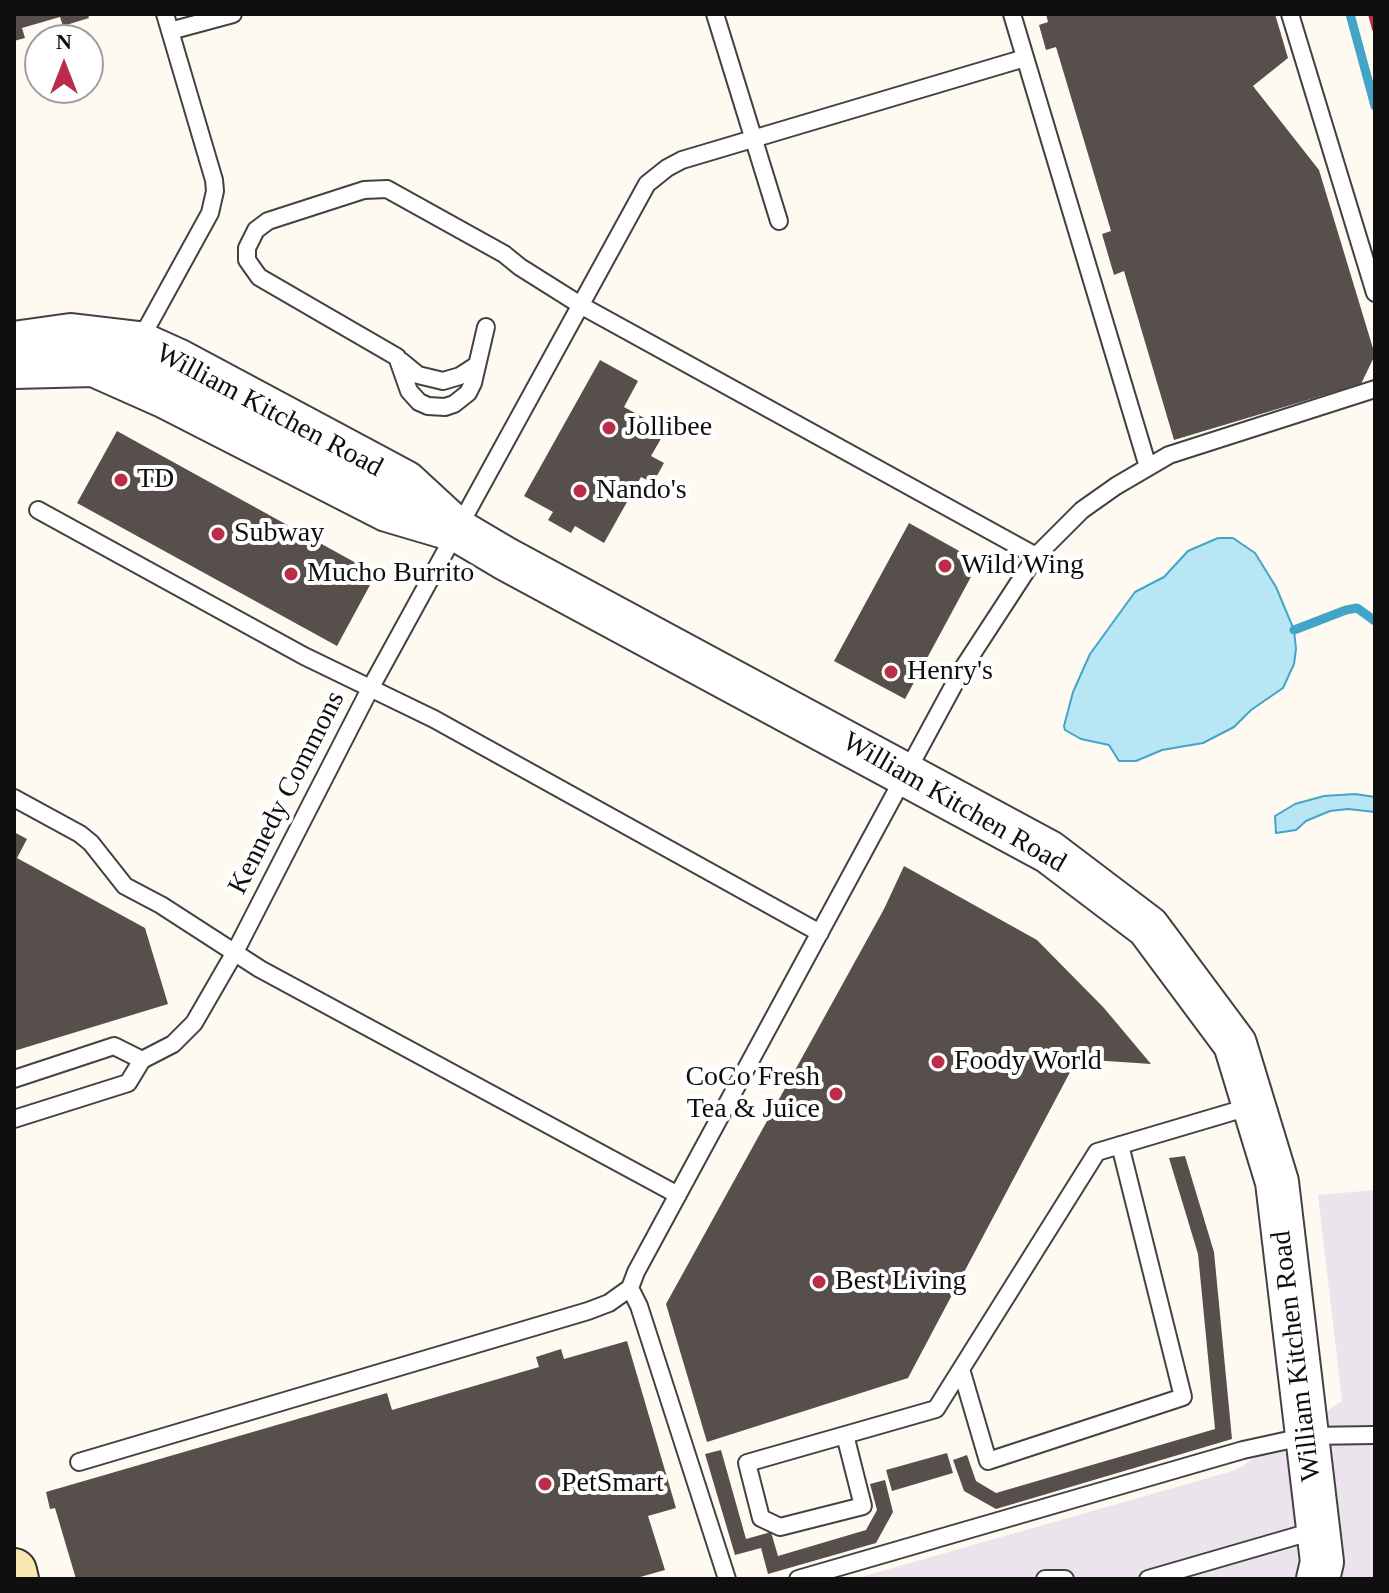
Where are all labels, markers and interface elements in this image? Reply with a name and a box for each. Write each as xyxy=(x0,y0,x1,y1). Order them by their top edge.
north arrow xyxy=(24,24,104,104)
text: N xyxy=(56,29,72,54)
street label: William Kitchen Road xyxy=(150,337,388,485)
place label: Jollibee xyxy=(625,411,712,445)
marker: Jollibee xyxy=(600,419,618,437)
place label: TD xyxy=(137,463,174,497)
marker: TD xyxy=(112,471,130,489)
place label: Nando's xyxy=(596,474,687,508)
marker: Nando's xyxy=(571,482,589,500)
place label: Subway xyxy=(234,517,324,551)
marker: Subway xyxy=(209,525,227,543)
place label: Wild Wing xyxy=(961,549,1084,583)
place label: Mucho Burrito xyxy=(307,557,474,591)
marker: Wild Wing xyxy=(936,557,954,575)
marker: Mucho Burrito xyxy=(282,565,300,583)
place label: Henry's xyxy=(907,655,993,689)
marker: Henry's xyxy=(882,663,900,681)
street label: Kennedy Commons xyxy=(221,686,353,900)
street label: William Kitchen Road xyxy=(836,725,1072,881)
place label: Foody World xyxy=(954,1045,1102,1079)
marker: Foody World xyxy=(929,1053,947,1071)
place label: CoCo Fresh Tea & Juice xyxy=(685,1061,820,1127)
marker: CoCo Fresh Tea & Juice xyxy=(827,1085,845,1103)
street label: William Kitchen Road xyxy=(1265,1229,1329,1483)
place label: Best Living xyxy=(835,1265,966,1299)
marker: Best Living xyxy=(810,1273,828,1291)
place label: PetSmart xyxy=(561,1467,664,1501)
marker: PetSmart xyxy=(536,1475,554,1493)

